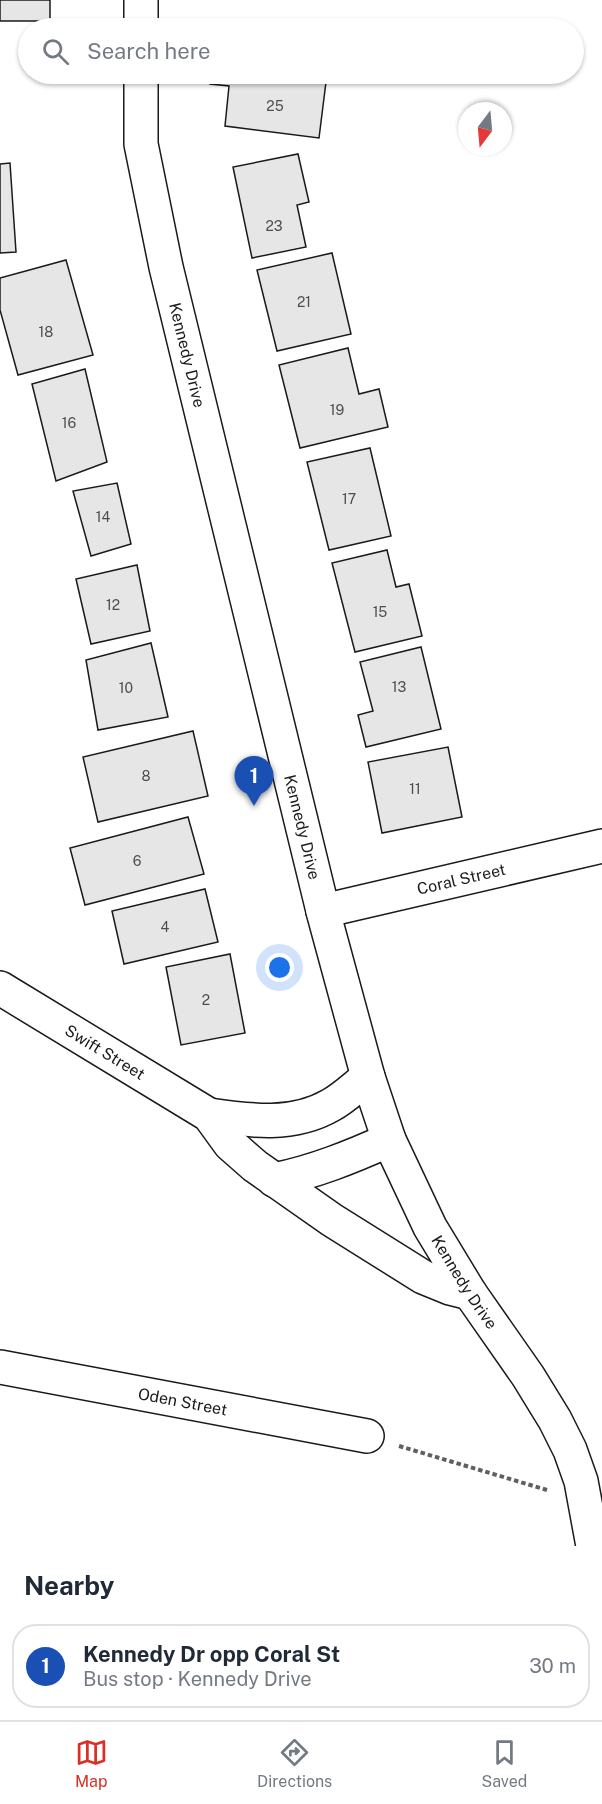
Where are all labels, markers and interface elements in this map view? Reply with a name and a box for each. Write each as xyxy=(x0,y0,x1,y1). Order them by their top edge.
search box xyxy=(18,18,584,84)
icon: search xyxy=(39,35,72,68)
text: Search here xyxy=(87,38,211,64)
house number: 25 xyxy=(266,98,284,114)
north arrow xyxy=(458,102,512,156)
house number: 23 xyxy=(265,218,283,234)
house number: 21 xyxy=(297,294,311,310)
street label: Kennedy Drive xyxy=(165,301,209,409)
house number: 18 xyxy=(39,324,53,340)
house number: 19 xyxy=(330,402,344,418)
house number: 16 xyxy=(62,415,76,431)
house number: 17 xyxy=(342,491,356,507)
house number: 14 xyxy=(96,509,110,525)
house number: 12 xyxy=(106,597,120,613)
house number: 15 xyxy=(373,604,387,620)
house number: 13 xyxy=(392,679,406,695)
house number: 10 xyxy=(119,680,133,696)
pin: 1 xyxy=(234,756,274,806)
house number: 8 xyxy=(141,768,151,784)
street label: Kennedy Drive xyxy=(280,773,324,882)
house number: 11 xyxy=(409,781,421,797)
house number: 6 xyxy=(133,853,142,869)
street label: Coral Street xyxy=(415,860,508,899)
house number: 4 xyxy=(161,919,170,935)
your location xyxy=(265,953,294,982)
house number: 2 xyxy=(202,992,210,1008)
street label: Swift Street xyxy=(61,1021,148,1084)
street label: Kennedy Drive xyxy=(427,1232,501,1333)
street label: Oden Street xyxy=(137,1384,229,1420)
text: Nearby xyxy=(24,1570,114,1601)
text: Kennedy Dr opp Coral St xyxy=(83,1641,340,1667)
text: 1 xyxy=(41,1654,50,1678)
text: 30 m xyxy=(529,1654,576,1678)
text: Bus stop · Kennedy Drive xyxy=(83,1667,312,1691)
tab: Map xyxy=(75,1736,108,1791)
tab: Directions xyxy=(257,1736,332,1791)
tab: Saved xyxy=(482,1736,527,1791)

